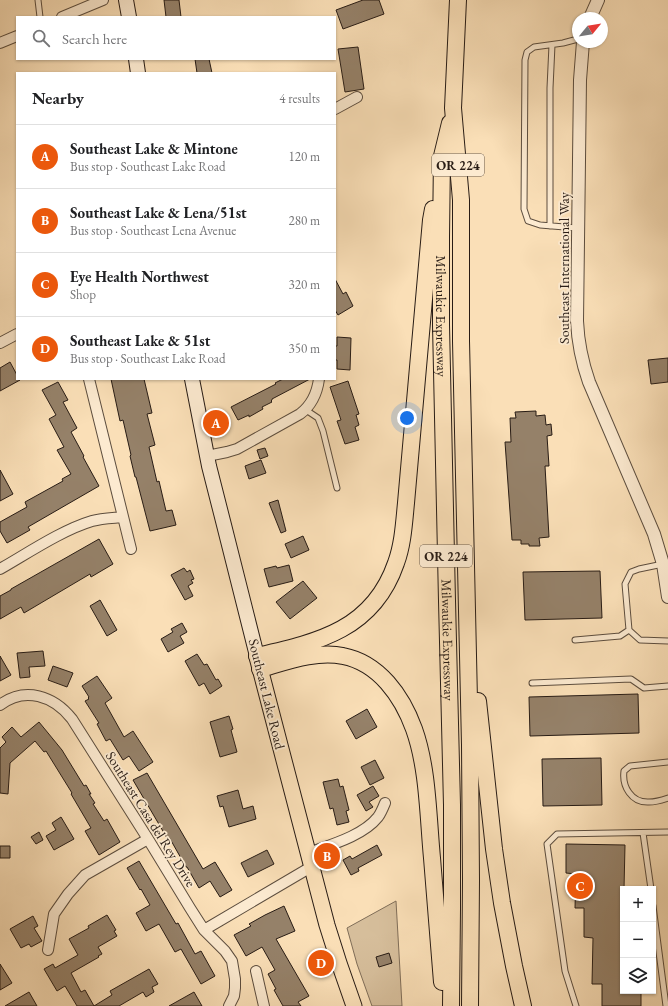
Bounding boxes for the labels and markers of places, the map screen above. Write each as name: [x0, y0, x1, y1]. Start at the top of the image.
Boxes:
pin: A: [203, 408, 229, 438]
pin: B: [314, 841, 340, 871]
pin: C: [567, 871, 593, 901]
pin: D: [308, 948, 334, 978]

